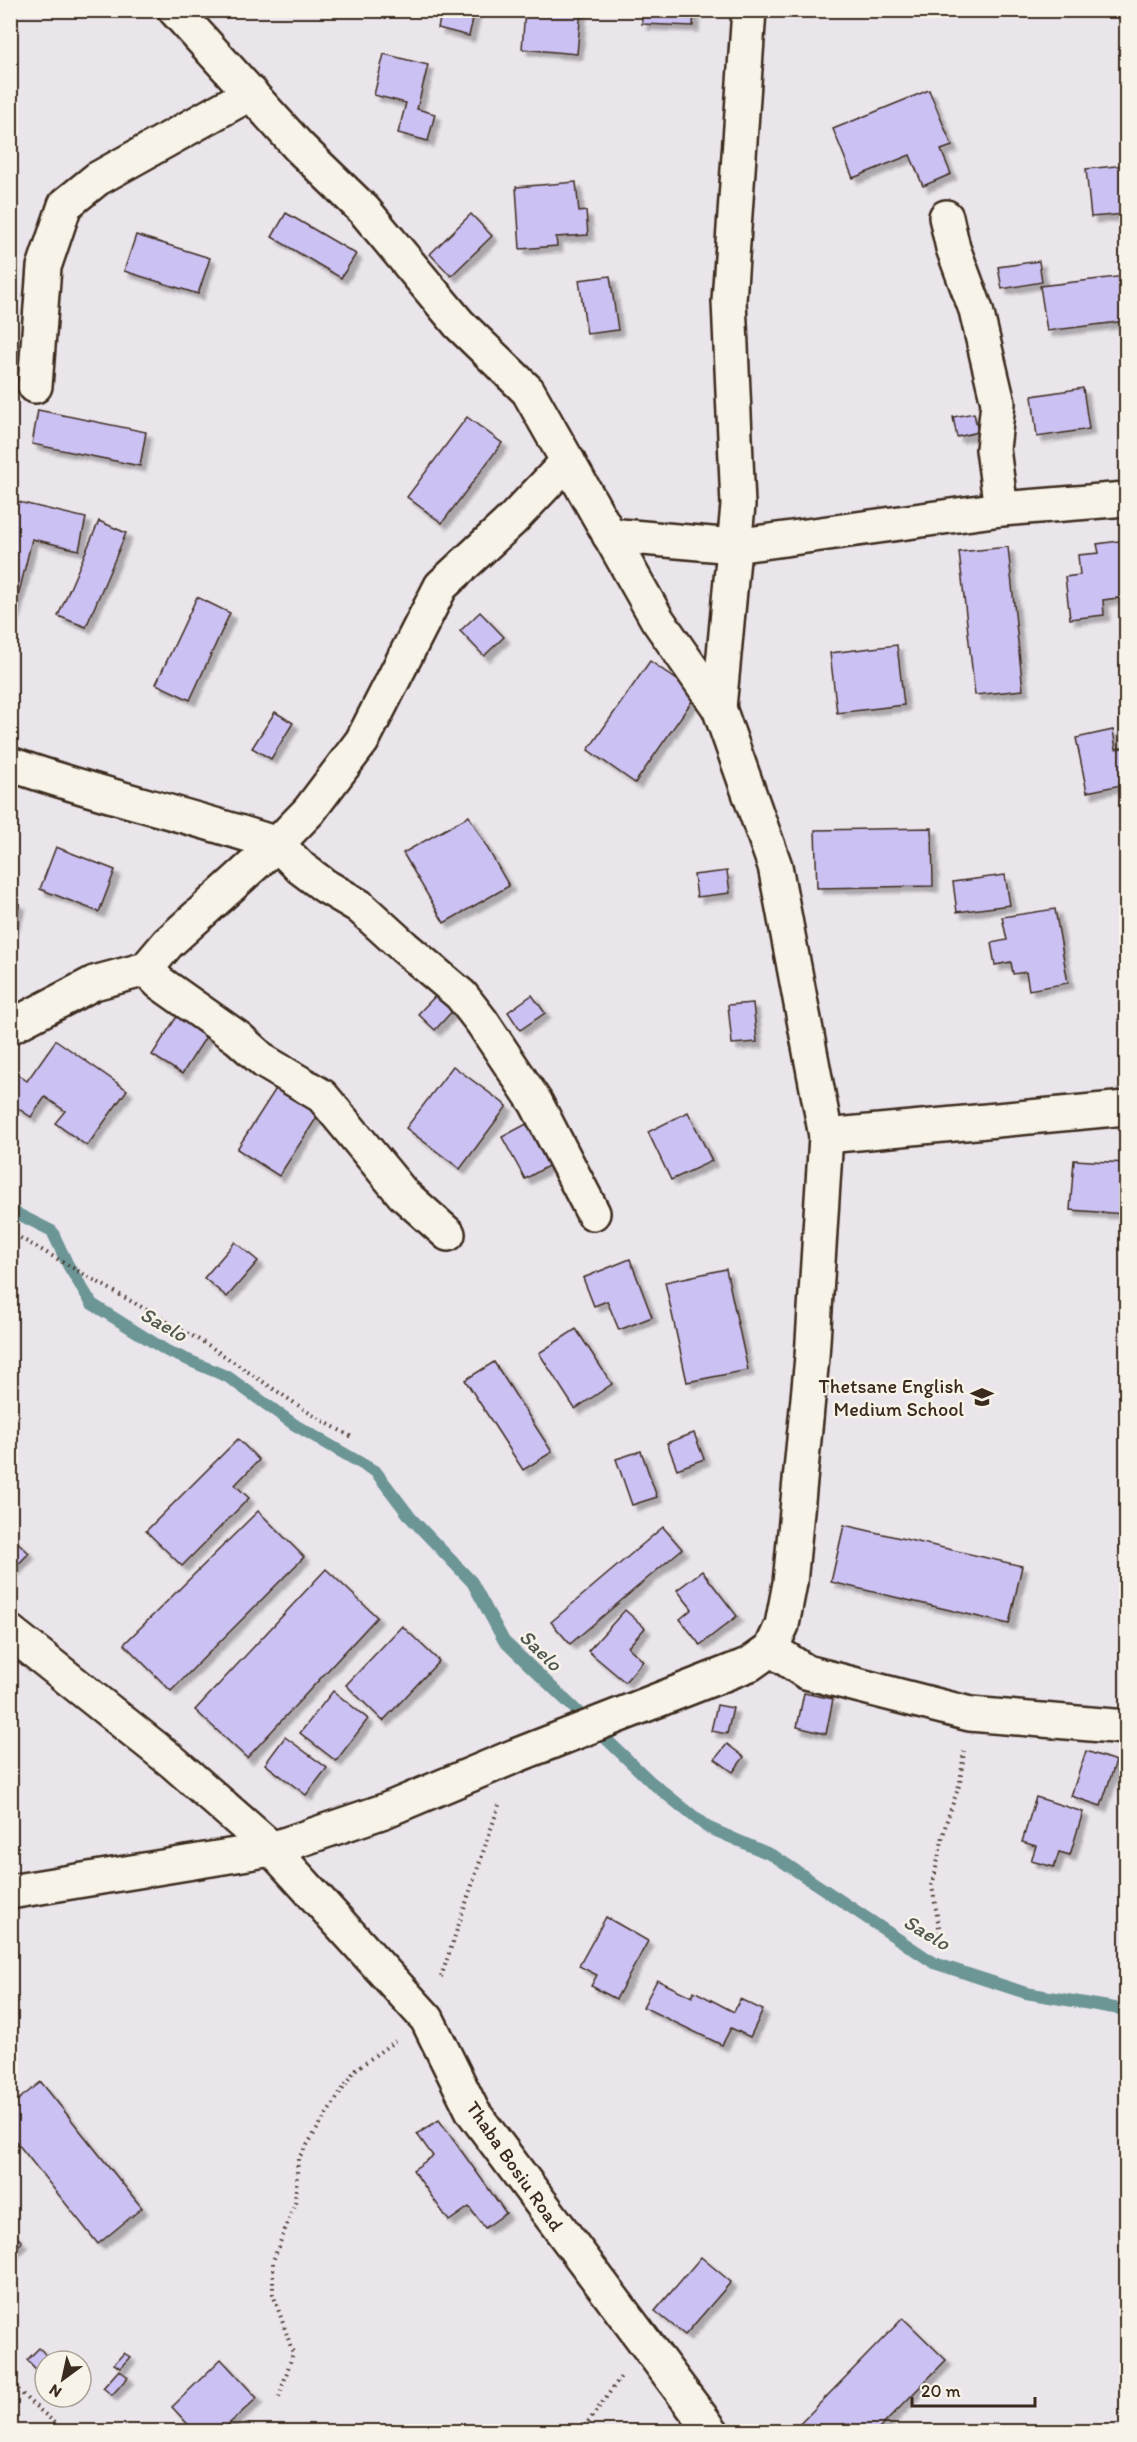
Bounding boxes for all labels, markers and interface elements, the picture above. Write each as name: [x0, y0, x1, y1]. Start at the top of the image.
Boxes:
water label: Saelo: [136, 1301, 193, 1348]
place label: Thetsane English Medium School: [818, 1374, 964, 1421]
school or university icon: Thetsane English Medium School: [969, 1384, 995, 1410]
water label: Saelo: [515, 1624, 568, 1677]
water label: Saelo: [899, 1909, 956, 1956]
street label: Thaba Bosiu Road: [461, 2096, 569, 2236]
north arrow: [33, 2349, 93, 2409]
scale bar: [912, 2370, 1035, 2408]
text: N: [45, 2380, 65, 2402]
text: 20 m: [921, 2380, 961, 2402]

